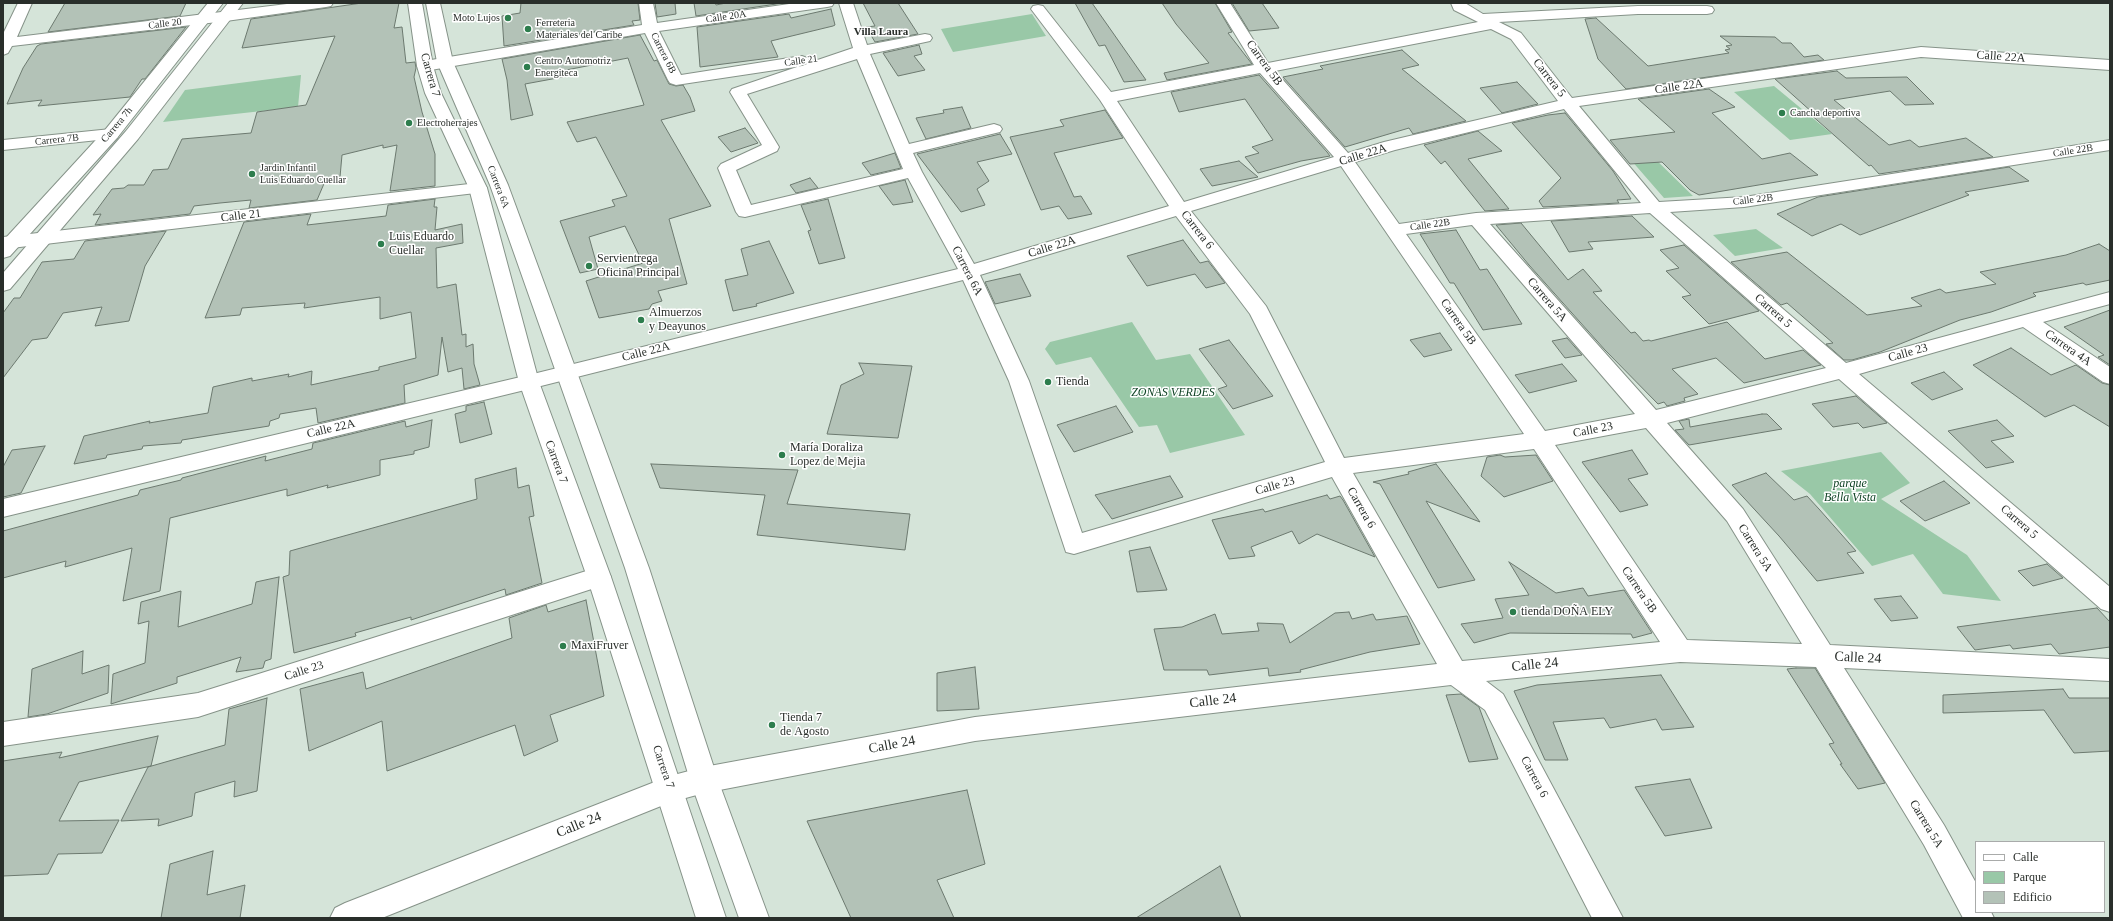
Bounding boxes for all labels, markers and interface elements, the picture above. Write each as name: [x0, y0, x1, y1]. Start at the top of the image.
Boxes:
street label: Calle 20A: [705, 8, 747, 26]
place label: Moto Lujos: [453, 12, 500, 24]
marker: Moto Lujos: [503, 13, 513, 23]
street label: Calle 20: [148, 16, 182, 32]
place label: Ferreteria Materiales del Caribe: [536, 17, 622, 40]
marker: Ferreteria Materiales del Caribe: [523, 24, 533, 34]
district label: Villa Laura: [854, 25, 908, 39]
street label: Carrera 6B: [648, 31, 678, 75]
street label: Carrera 5B: [1243, 37, 1285, 89]
street label: Calle 22A: [1976, 48, 2026, 66]
street label: Carrera 7: [417, 51, 443, 99]
street label: Calle 21: [784, 53, 818, 69]
place label: Centro Automotriz Energiteca: [535, 55, 611, 78]
street label: Carrera 5: [1529, 56, 1569, 100]
marker: Centro Automotriz Energiteca: [522, 62, 532, 72]
street label: Calle 22A: [1654, 76, 1704, 98]
street label: Carrera 7h: [99, 105, 135, 145]
place label: Cancha deportiva: [1790, 107, 1860, 119]
marker: Cancha deportiva: [1777, 108, 1787, 118]
place label: Electroherrajes: [417, 117, 478, 129]
marker: Electroherrajes: [404, 118, 414, 128]
street label: Carrera 7B: [34, 132, 80, 148]
street label: Calle 22A: [1337, 141, 1389, 169]
street label: Calle 22B: [2052, 142, 2094, 160]
place label: Jardin Infantil Luis Eduardo Cuellar: [260, 162, 346, 186]
street label: Carrera 6A: [484, 164, 512, 210]
marker: Jardin Infantil Luis Eduardo Cuellar: [247, 169, 257, 179]
street label: Calle 22B: [1732, 192, 1774, 208]
street label: Calle 21: [220, 206, 262, 226]
street label: Carrera 6: [1177, 208, 1217, 252]
street label: Calle 22B: [1409, 216, 1451, 234]
place label: Luis Eduardo Cuellar: [389, 230, 454, 258]
street label: Calle 22A: [1026, 233, 1078, 261]
marker: Luis Eduardo Cuellar: [376, 239, 386, 249]
street label: Carrera 6A: [948, 244, 986, 298]
place label: Servientrega Oficina Principal: [597, 252, 679, 280]
marker: Servientrega Oficina Principal: [584, 261, 594, 271]
street label: Carrera 5A: [1524, 275, 1570, 325]
street label: Carrera 5: [1751, 291, 1795, 331]
street label: Carrera 5B: [1437, 296, 1479, 348]
place label: Almuerzos y Deayunos: [649, 306, 706, 334]
marker: Almuerzos y Deayunos: [636, 315, 646, 325]
street label: Carrera 4A: [2042, 327, 2094, 369]
street label: Calle 22A: [620, 339, 672, 365]
street label: Calle 23: [1887, 341, 1929, 365]
place label: Tienda: [1056, 375, 1089, 389]
marker: Tienda: [1043, 377, 1053, 387]
park label: ZONAS VERDES: [1131, 386, 1215, 400]
street label: Calle 22A: [306, 416, 356, 442]
street label: Calle 23: [1572, 419, 1614, 441]
street label: Carrera 7: [542, 438, 570, 486]
place label: María Doraliza Lopez de Mejia: [790, 441, 865, 469]
marker: María Doraliza Lopez de Mejia: [777, 450, 787, 460]
street label: Calle 23: [1254, 474, 1296, 498]
park label: parque Bella Vista: [1824, 477, 1876, 505]
street label: Carrera 6: [1344, 485, 1378, 531]
street label: Carrera 5: [1997, 502, 2041, 542]
street label: Carrera 5A: [1735, 521, 1775, 575]
street label: Carrera 5B: [1618, 564, 1660, 616]
place label: tienda DOÑA ELY: [1521, 605, 1613, 619]
marker: tienda DOÑA ELY: [1508, 607, 1518, 617]
place label: MaxiFruver: [571, 639, 628, 653]
marker: MaxiFruver: [558, 641, 568, 651]
street label: Calle 24: [1834, 648, 1882, 668]
street label: Calle 24: [1511, 654, 1559, 676]
street label: Calle 23: [283, 658, 325, 684]
street label: Calle 24: [1189, 690, 1237, 712]
place label: Tienda 7 de Agosto: [780, 711, 829, 739]
marker: Tienda 7 de Agosto: [767, 720, 777, 730]
street label: Calle 24: [867, 732, 917, 758]
street label: Carrera 7: [649, 743, 677, 791]
street label: Carrera 6: [1517, 754, 1551, 800]
street label: Carrera 5A: [1906, 797, 1946, 851]
street label: Calle 24: [554, 808, 604, 842]
legend: [1975, 841, 2105, 913]
text: Calle: [2013, 850, 2038, 864]
text: Parque: [2013, 870, 2046, 884]
text: Edificio: [2013, 890, 2052, 904]

